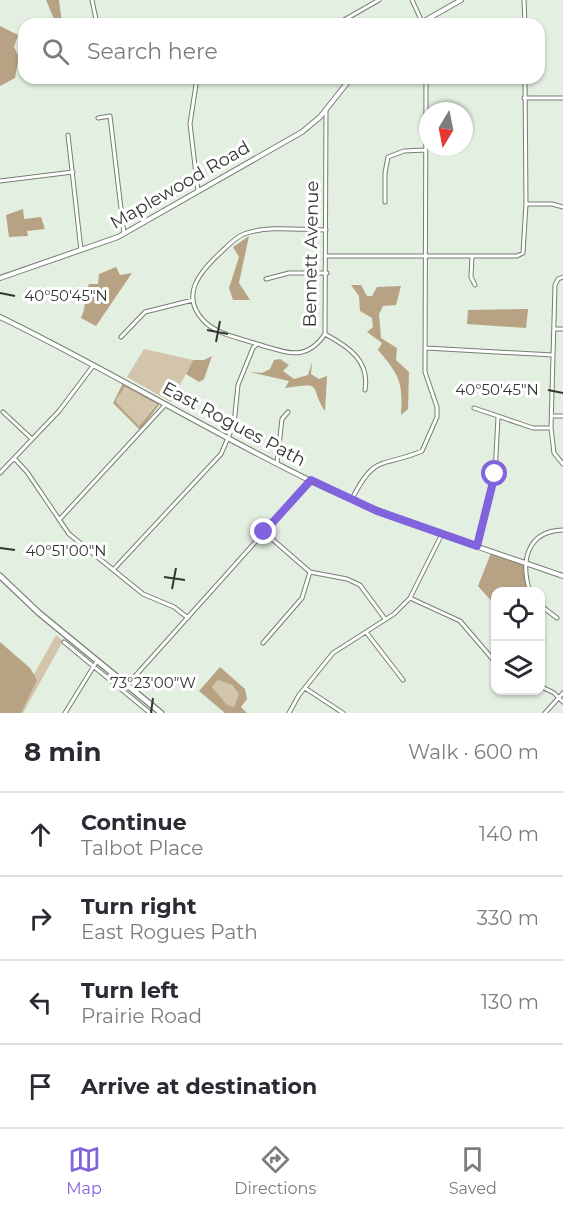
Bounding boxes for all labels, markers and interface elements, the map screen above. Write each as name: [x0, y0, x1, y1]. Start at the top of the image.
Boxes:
search box: [18, 18, 545, 84]
icon: search: [39, 35, 72, 68]
text: Search here: [87, 38, 218, 65]
north arrow: [419, 102, 473, 156]
street label: Maplewood Road: [106, 136, 254, 234]
street label: Bennett Avenue: [299, 180, 323, 328]
text: 40°50'45"N: [24, 286, 108, 305]
street label: East Rogues Path: [159, 377, 309, 471]
text: 40°50'45"N: [455, 380, 539, 399]
route start: [481, 460, 507, 486]
route end: [250, 518, 276, 544]
text: 40°51'00"N: [25, 541, 107, 560]
map controls: [491, 587, 545, 695]
button: locate: [491, 587, 545, 641]
button: layers: [491, 641, 545, 695]
text: 73°23'00"W: [110, 673, 196, 692]
text: 8 min: [24, 736, 102, 768]
text: Walk · 600 m: [408, 740, 539, 764]
text: Continue: [81, 809, 187, 836]
icon: ahead: [24, 818, 57, 851]
text: 140 m: [479, 822, 539, 846]
text: Talbot Place: [81, 836, 203, 860]
text: Turn right: [81, 893, 196, 920]
icon: right: [24, 902, 57, 935]
text: 330 m: [477, 906, 539, 930]
text: East Rogues Path: [81, 920, 258, 944]
text: Turn left: [81, 977, 179, 1004]
icon: left: [24, 986, 57, 1019]
text: 130 m: [481, 990, 539, 1014]
text: Prairie Road: [81, 1004, 202, 1028]
icon: arrive: [24, 1070, 57, 1103]
text: Arrive at destination: [81, 1073, 317, 1100]
tab: Map: [66, 1143, 102, 1198]
tab: Directions: [234, 1143, 316, 1198]
tab: Saved: [449, 1143, 497, 1198]

